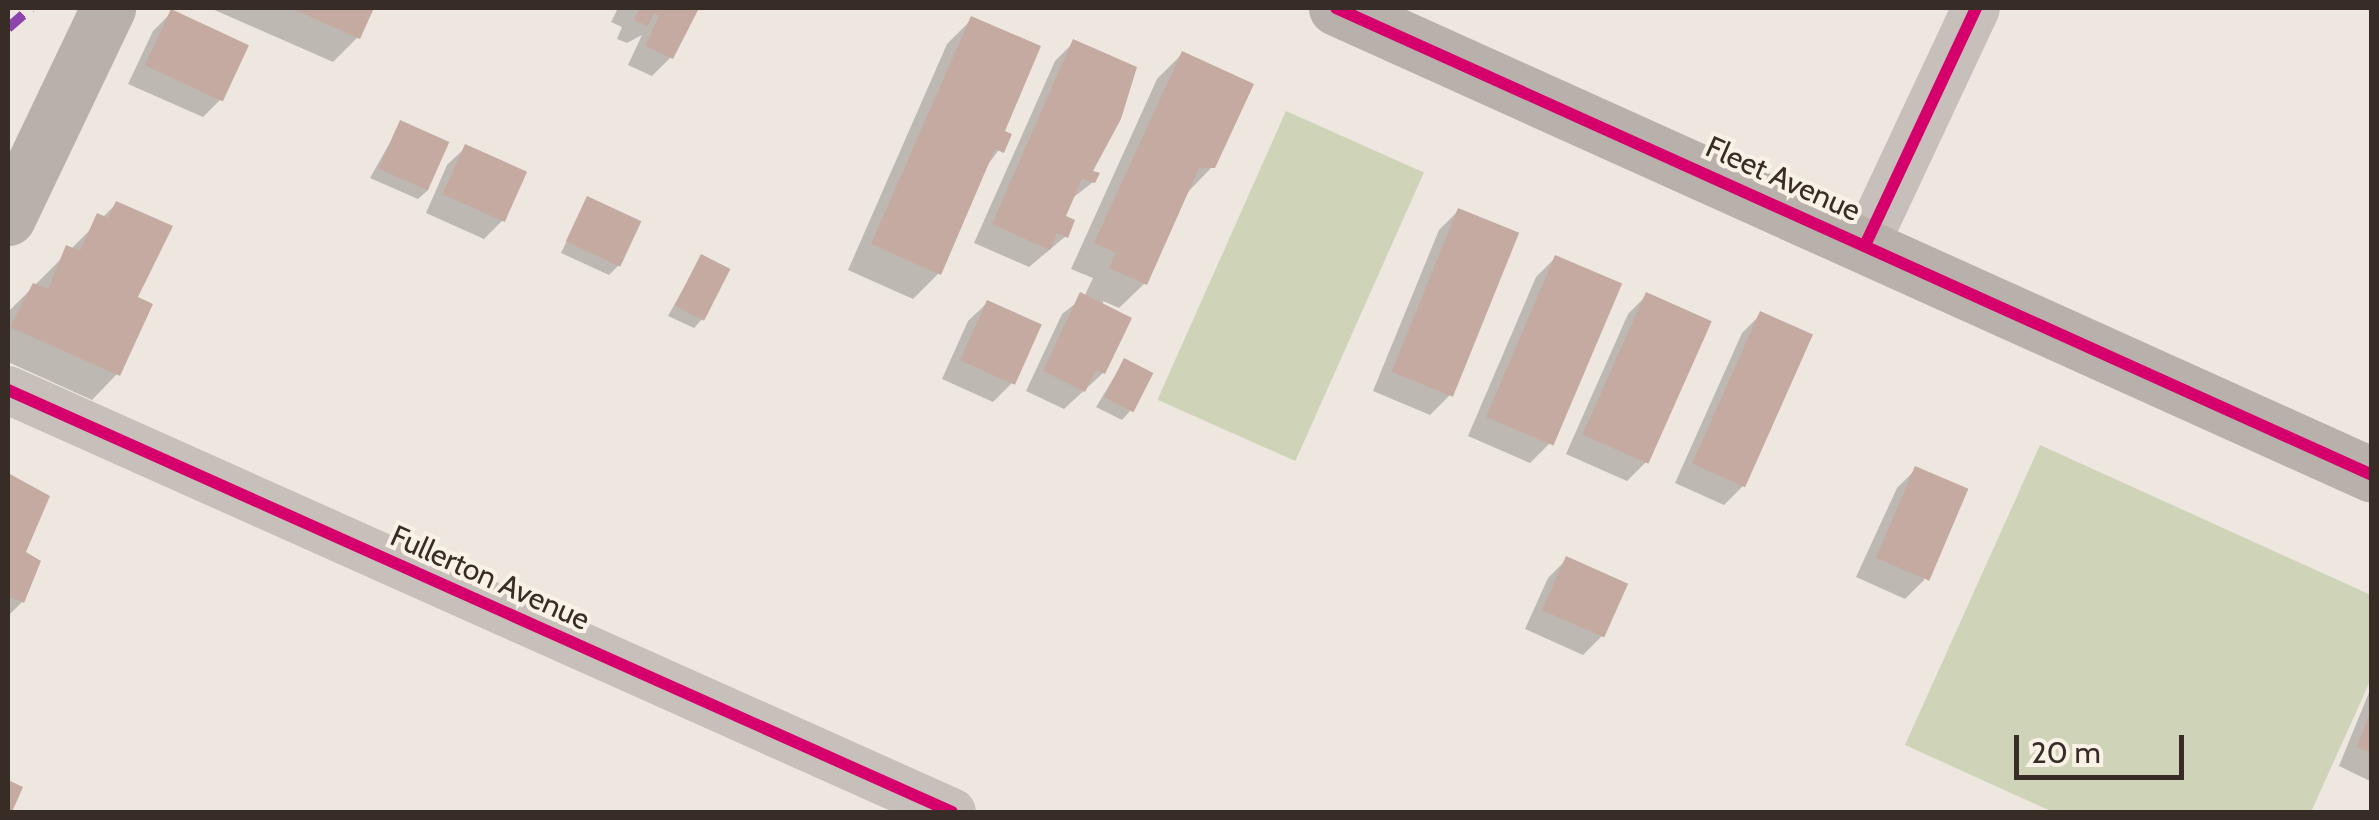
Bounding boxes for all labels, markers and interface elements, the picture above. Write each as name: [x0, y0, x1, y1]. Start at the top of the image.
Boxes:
street label: Fleet Avenue: [1700, 129, 1866, 229]
street label: Fullerton Avenue: [385, 518, 595, 638]
scale bar: [2019, 715, 2189, 777]
text: 20 m: [2031, 734, 2101, 771]

